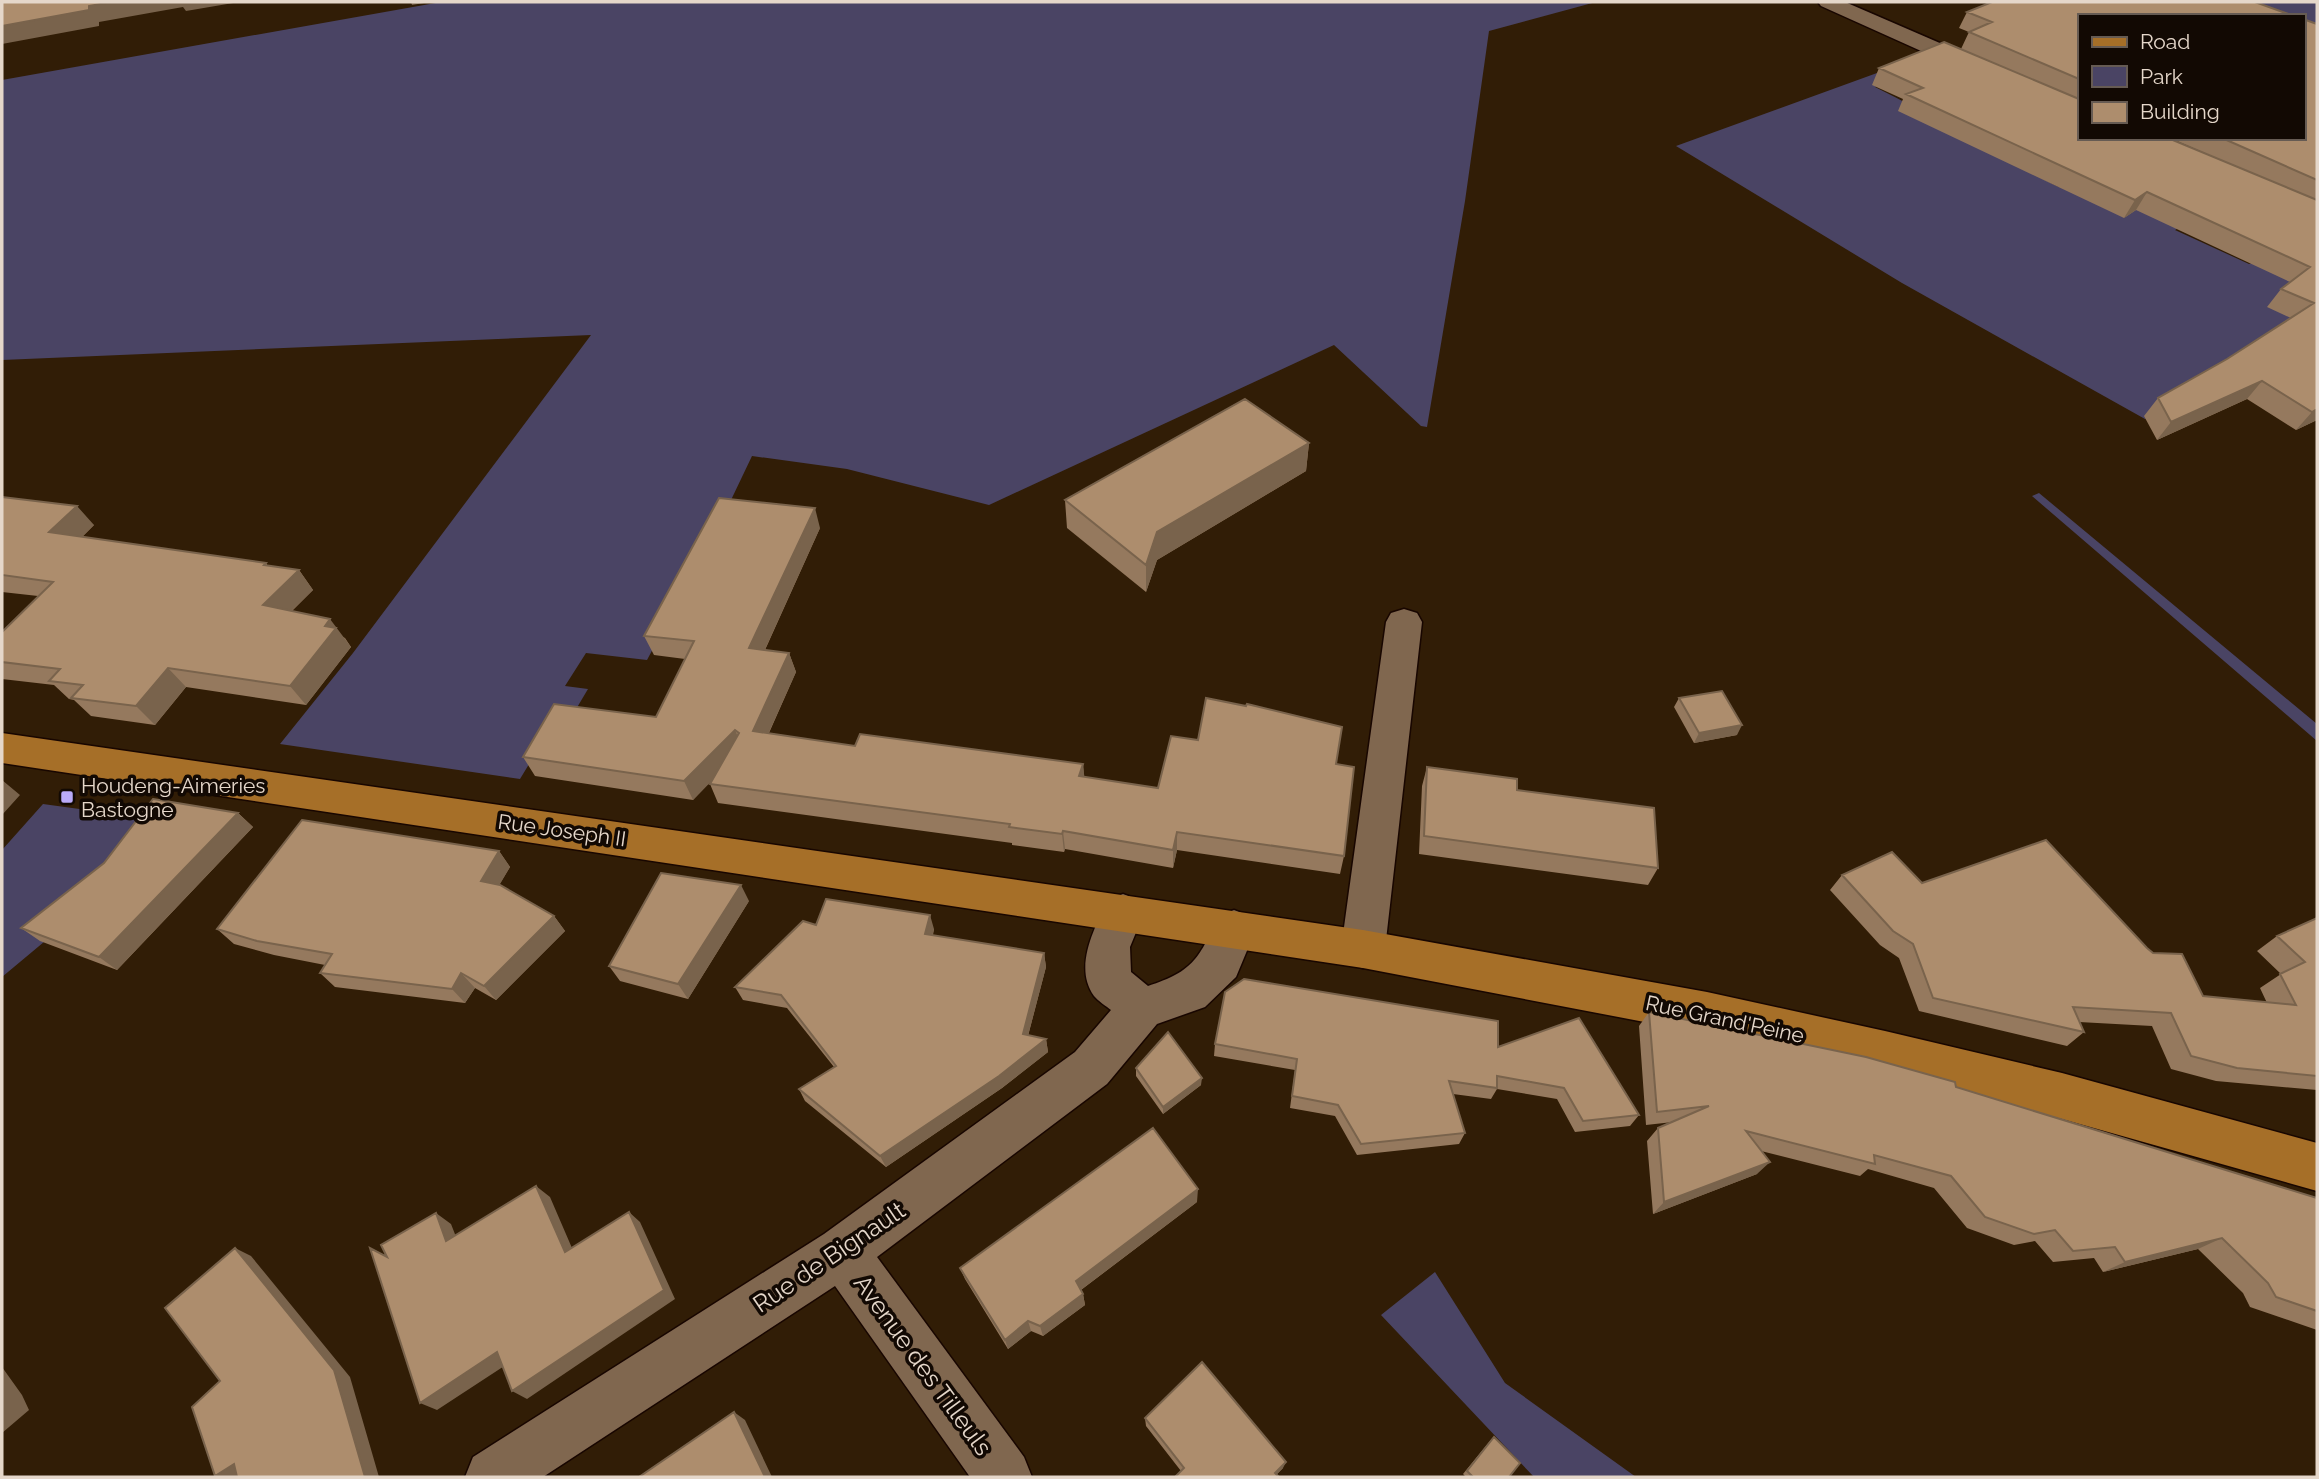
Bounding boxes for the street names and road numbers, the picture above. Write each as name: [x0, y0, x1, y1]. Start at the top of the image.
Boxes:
street label: Rue Joseph II: [496, 809, 628, 851]
street label: Rue Grand'Peine: [1644, 990, 1806, 1048]
street label: Rue de Bignault: [748, 1195, 910, 1319]
street label: Avenue des Tilleuls: [848, 1269, 998, 1461]

